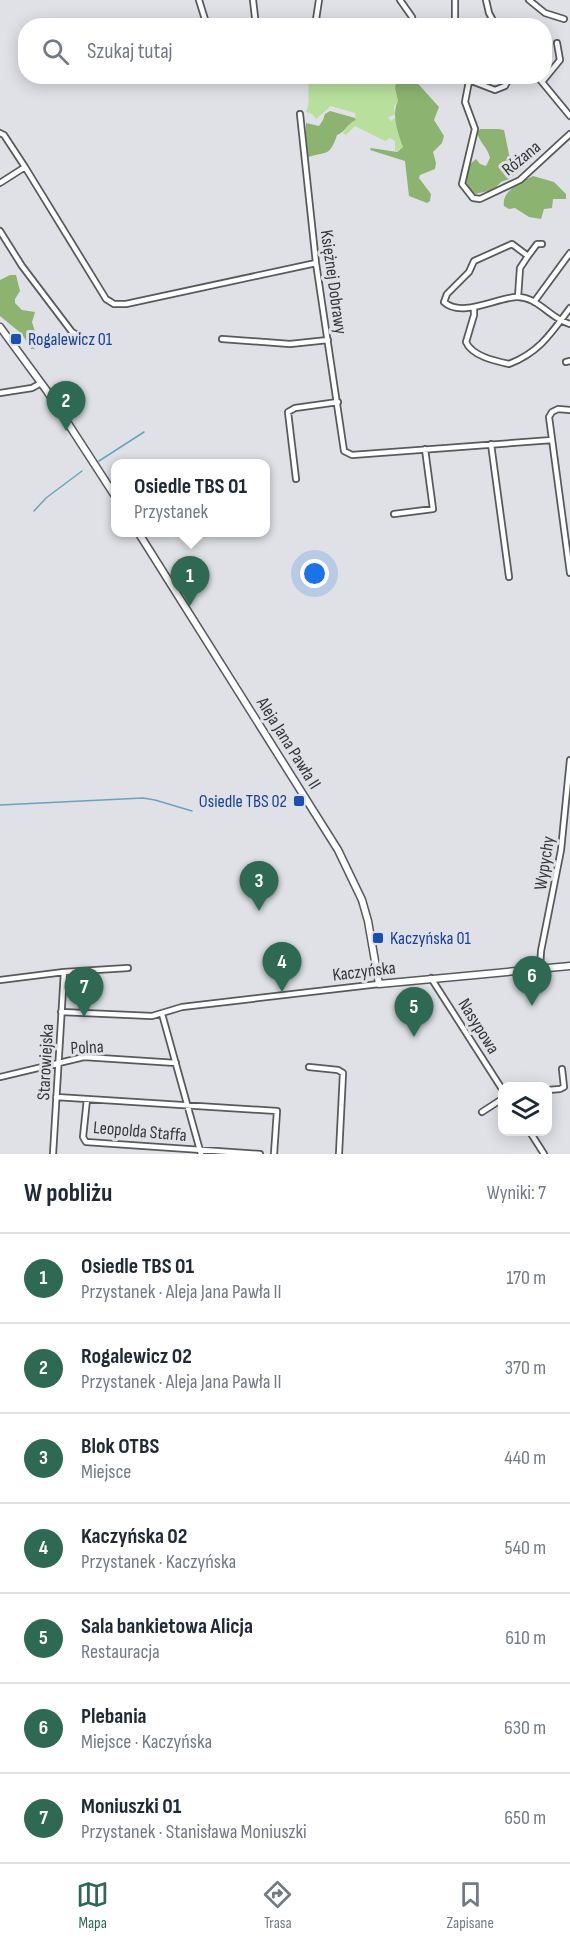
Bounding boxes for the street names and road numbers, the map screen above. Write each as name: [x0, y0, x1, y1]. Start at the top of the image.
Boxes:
street label: Różana: [498, 137, 545, 180]
street label: Księżnej Dobrawy: [316, 229, 351, 336]
street label: Aleja Jana Pawła II: [251, 693, 325, 793]
street label: Wypychy: [530, 834, 559, 892]
street label: Kaczyńska: [331, 957, 397, 986]
street label: Nasypowa: [453, 995, 504, 1058]
street label: Starowiejska: [33, 1023, 58, 1101]
street label: Polna: [70, 1036, 104, 1059]
street label: Leopolda Staffa: [92, 1117, 188, 1146]

